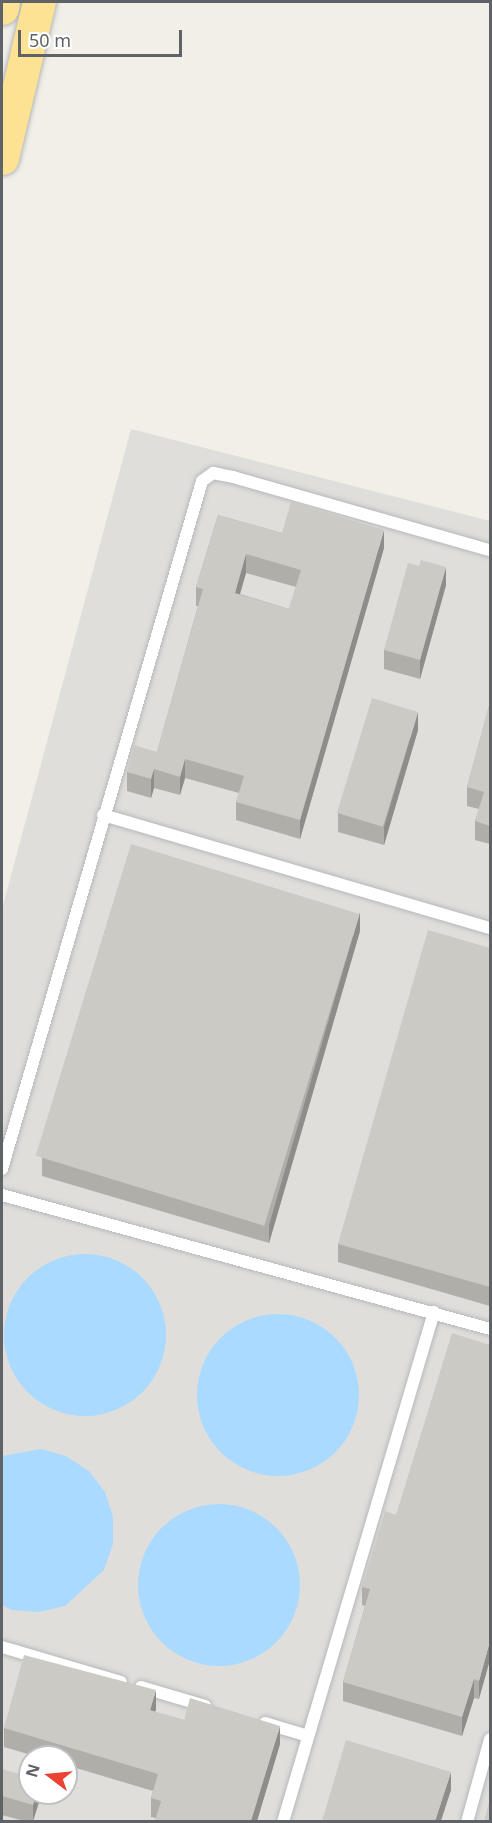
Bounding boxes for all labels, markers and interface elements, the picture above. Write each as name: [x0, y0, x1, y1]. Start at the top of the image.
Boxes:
scale bar: [21, 18, 184, 56]
text: 50 m: [29, 28, 71, 52]
north arrow: [18, 1745, 78, 1805]
text: N: [20, 1761, 45, 1780]

